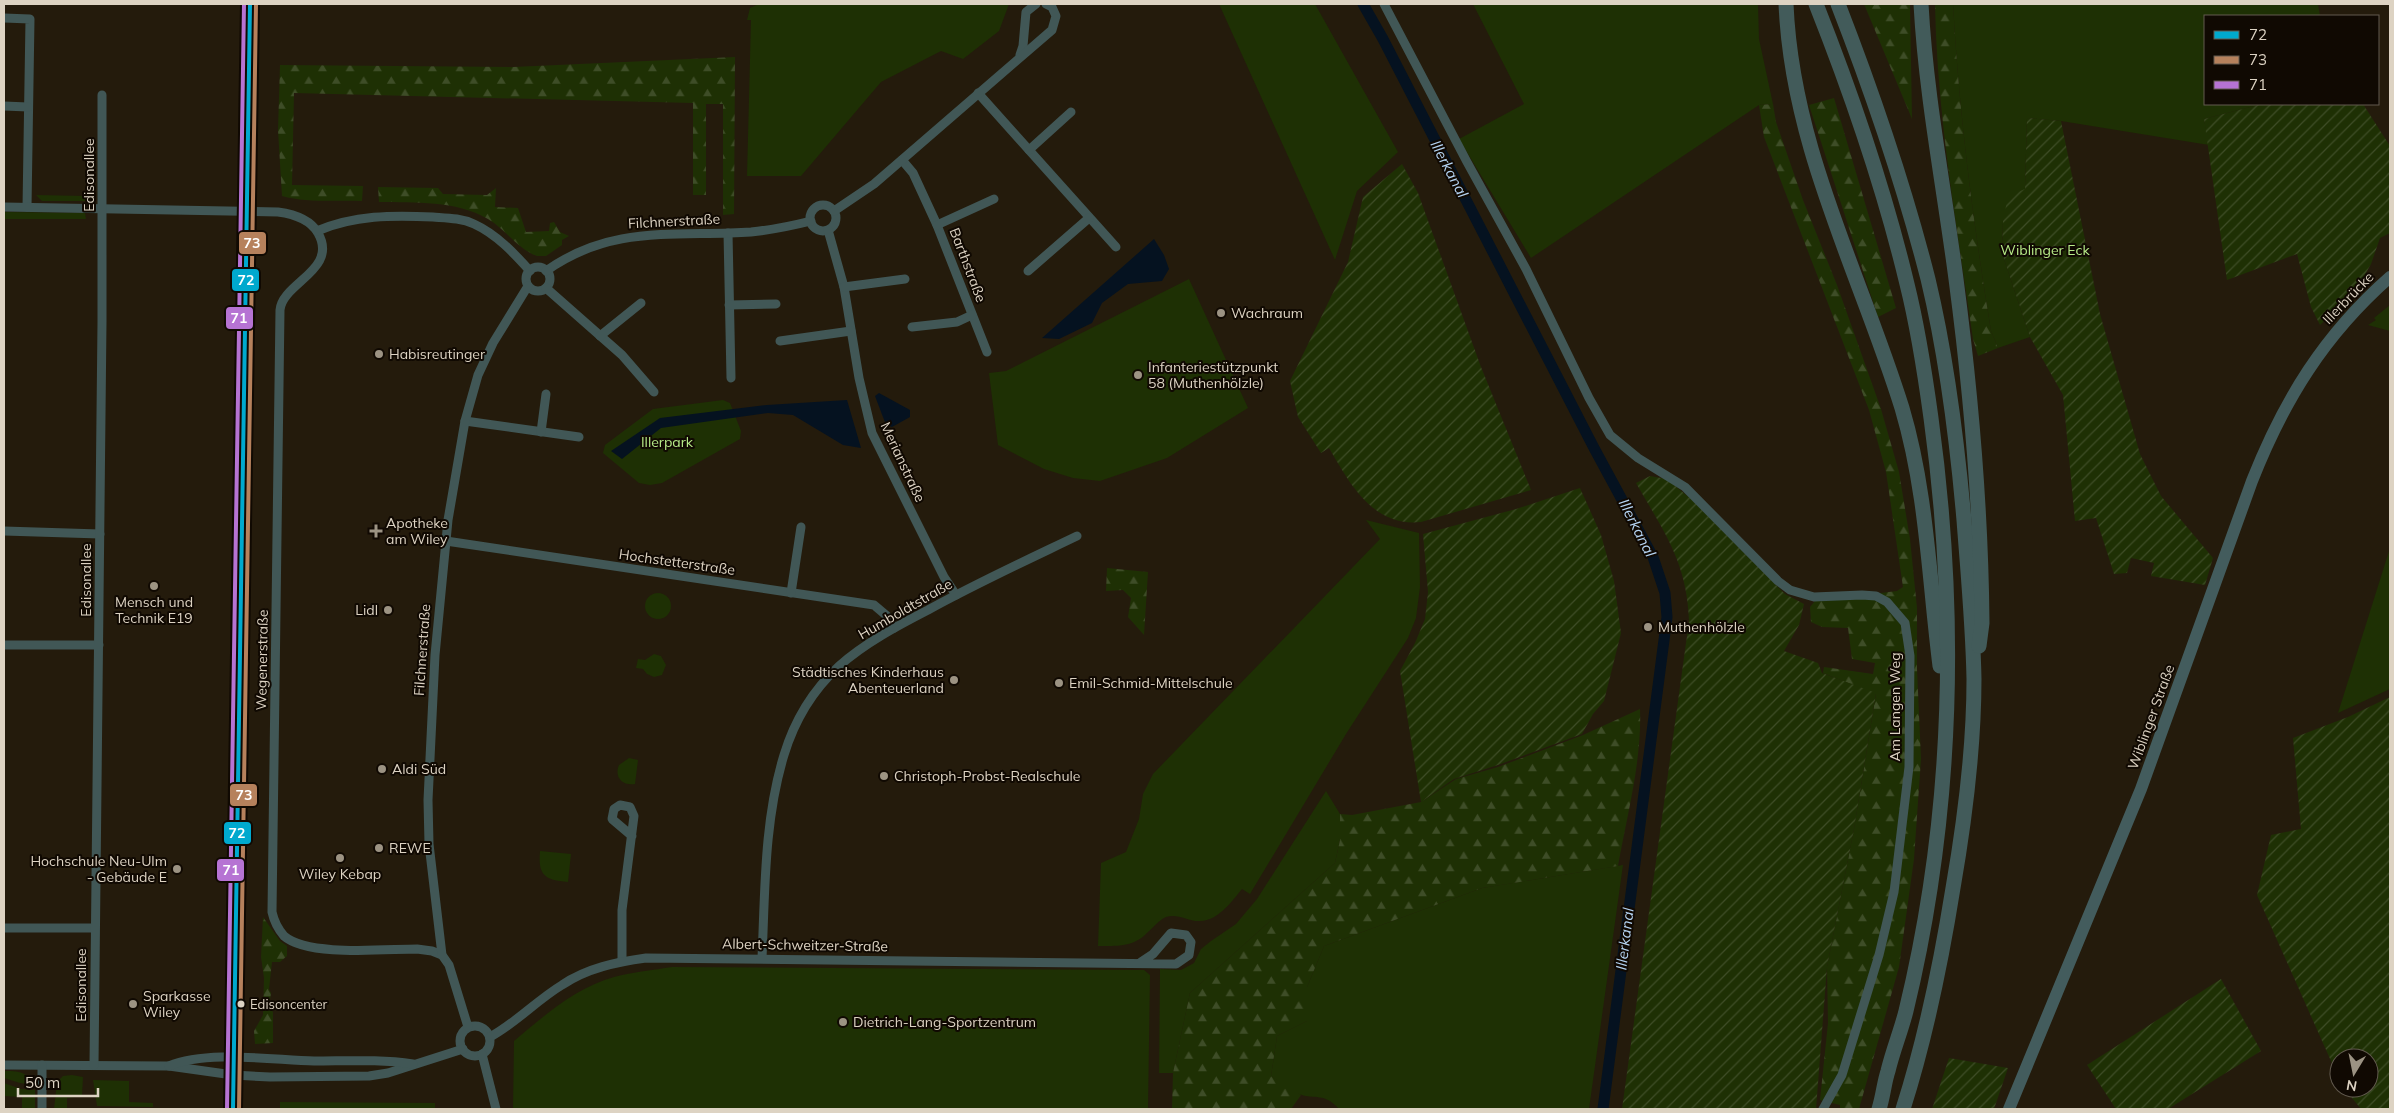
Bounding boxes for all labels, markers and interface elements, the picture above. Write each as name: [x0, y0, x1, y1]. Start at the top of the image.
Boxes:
legend: [2204, 15, 2379, 105]
text: 72: [2249, 25, 2267, 44]
text: 73: [2249, 50, 2267, 69]
text: 71: [2249, 75, 2267, 94]
water label: Illerkanal: [1426, 137, 1473, 201]
street label: Edisonallee: [80, 138, 98, 212]
street label: Filchnerstraße: [627, 210, 721, 232]
street label: Barthstraße: [946, 225, 990, 305]
line badge: 73: [238, 231, 267, 255]
text: 73: [244, 234, 260, 252]
park label: Wiblinger Eck: [2000, 241, 2090, 259]
line badge: 72: [231, 268, 260, 292]
street label: Illerbrücke: [2319, 268, 2377, 328]
text: 72: [238, 271, 254, 289]
place label: Wachraum: [1231, 304, 1303, 322]
line badge: 71: [225, 306, 254, 330]
marker: Wachraum: [1215, 307, 1227, 319]
text: 71: [231, 309, 247, 327]
place label: Habisreutinger: [389, 345, 486, 363]
marker: Habisreutinger: [373, 348, 385, 360]
place label: Infanteriestützpunkt 58 (Muthenhölzle): [1148, 358, 1278, 392]
marker: Infanteriestützpunkt 58 (Muthenhölzle): [1132, 369, 1144, 381]
street label: Merianstraße: [877, 419, 929, 505]
park label: Illerpark: [641, 433, 694, 451]
water label: Illerkanal: [1615, 496, 1660, 560]
place label: Apotheke am Wiley: [386, 514, 448, 548]
marker: Apotheke am Wiley: [370, 525, 382, 537]
street label: Edisonallee: [77, 543, 95, 617]
street label: Hochstetterstraße: [618, 545, 736, 579]
street label: Humboldtstraße: [855, 575, 955, 643]
marker: Mensch und Technik E19: [148, 580, 160, 592]
place label: Mensch und Technik E19: [115, 593, 193, 627]
place label: Lidl: [355, 601, 378, 619]
street label: Filchnerstraße: [410, 603, 434, 697]
marker: Lidl: [382, 604, 394, 616]
street label: Wegenerstraße: [252, 609, 272, 711]
place label: Muthenhölzle: [1658, 618, 1745, 636]
marker: Muthenhölzle: [1642, 621, 1654, 633]
street label: Am Langen Weg: [1886, 652, 1904, 762]
street label: Wiblinger Straße: [2124, 662, 2178, 772]
place label: Städtisches Kinderhaus Abenteuerland: [792, 663, 944, 697]
marker: Städtisches Kinderhaus Abenteuerland: [948, 674, 960, 686]
place label: Emil-Schmid-Mittelschule: [1069, 674, 1233, 692]
marker: Emil-Schmid-Mittelschule: [1053, 677, 1065, 689]
place label: Aldi Süd: [392, 760, 446, 778]
marker: Aldi Süd: [376, 763, 388, 775]
place label: Christoph-Probst-Realschule: [894, 767, 1080, 785]
marker: Christoph-Probst-Realschule: [878, 770, 890, 782]
line badge: 73: [229, 783, 258, 807]
text: 73: [236, 786, 252, 804]
line badge: 72: [223, 821, 252, 845]
text: 72: [229, 824, 245, 842]
place label: REWE: [389, 839, 431, 857]
marker: REWE: [373, 842, 385, 854]
place label: Hochschule Neu-Ulm - Gebäude E: [30, 852, 167, 886]
marker: Wiley Kebap: [334, 852, 346, 864]
line badge: 71: [216, 858, 245, 882]
text: 71: [223, 861, 239, 879]
marker: Hochschule Neu-Ulm - Gebäude E: [171, 863, 183, 875]
place label: Wiley Kebap: [299, 865, 381, 883]
water label: Illerkanal: [1611, 906, 1638, 971]
street label: Albert-Schweitzer-Straße: [722, 935, 888, 955]
street label: Edisonallee: [72, 948, 90, 1022]
place label: Sparkasse Wiley: [143, 987, 211, 1021]
place label: Edisoncenter: [250, 996, 328, 1012]
marker: Sparkasse Wiley: [127, 998, 139, 1010]
marker: Edisoncenter: [236, 999, 246, 1009]
place label: Dietrich-Lang-Sportzentrum: [853, 1013, 1036, 1031]
marker: Dietrich-Lang-Sportzentrum: [837, 1016, 849, 1028]
north arrow: [2329, 1048, 2379, 1098]
scale bar: [18, 1066, 98, 1098]
text: 50 m: [25, 1073, 60, 1092]
text: N: [2345, 1076, 2359, 1096]

